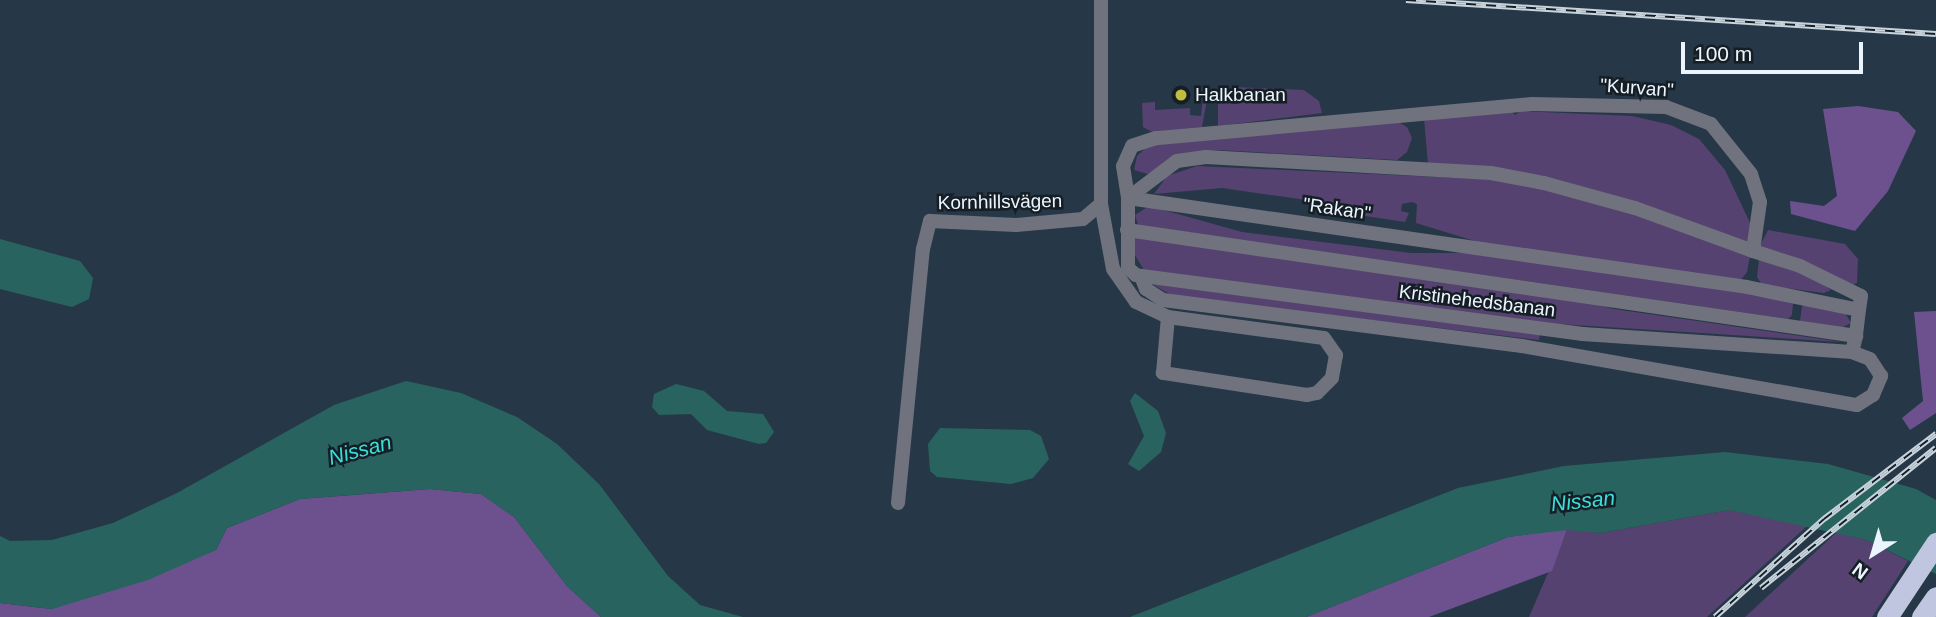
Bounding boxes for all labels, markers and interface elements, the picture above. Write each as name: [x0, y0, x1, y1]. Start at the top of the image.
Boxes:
scale bar: [1684, 28, 1866, 72]
text: 100 m: [1694, 42, 1752, 65]
street label: "Kurvan": [1599, 74, 1675, 102]
place label: Halkbanan: [1195, 84, 1286, 106]
marker: Halkbanan: [1173, 87, 1189, 103]
street label: Kornhillsvägen: [937, 190, 1063, 214]
street label: "Rakan": [1302, 193, 1372, 225]
street label: Kristinehedsbanan: [1398, 280, 1556, 322]
water label: Nissan: [326, 430, 394, 470]
water label: Nissan: [1550, 485, 1616, 517]
north arrow: [1838, 519, 1908, 589]
text: N: [1848, 559, 1872, 584]

